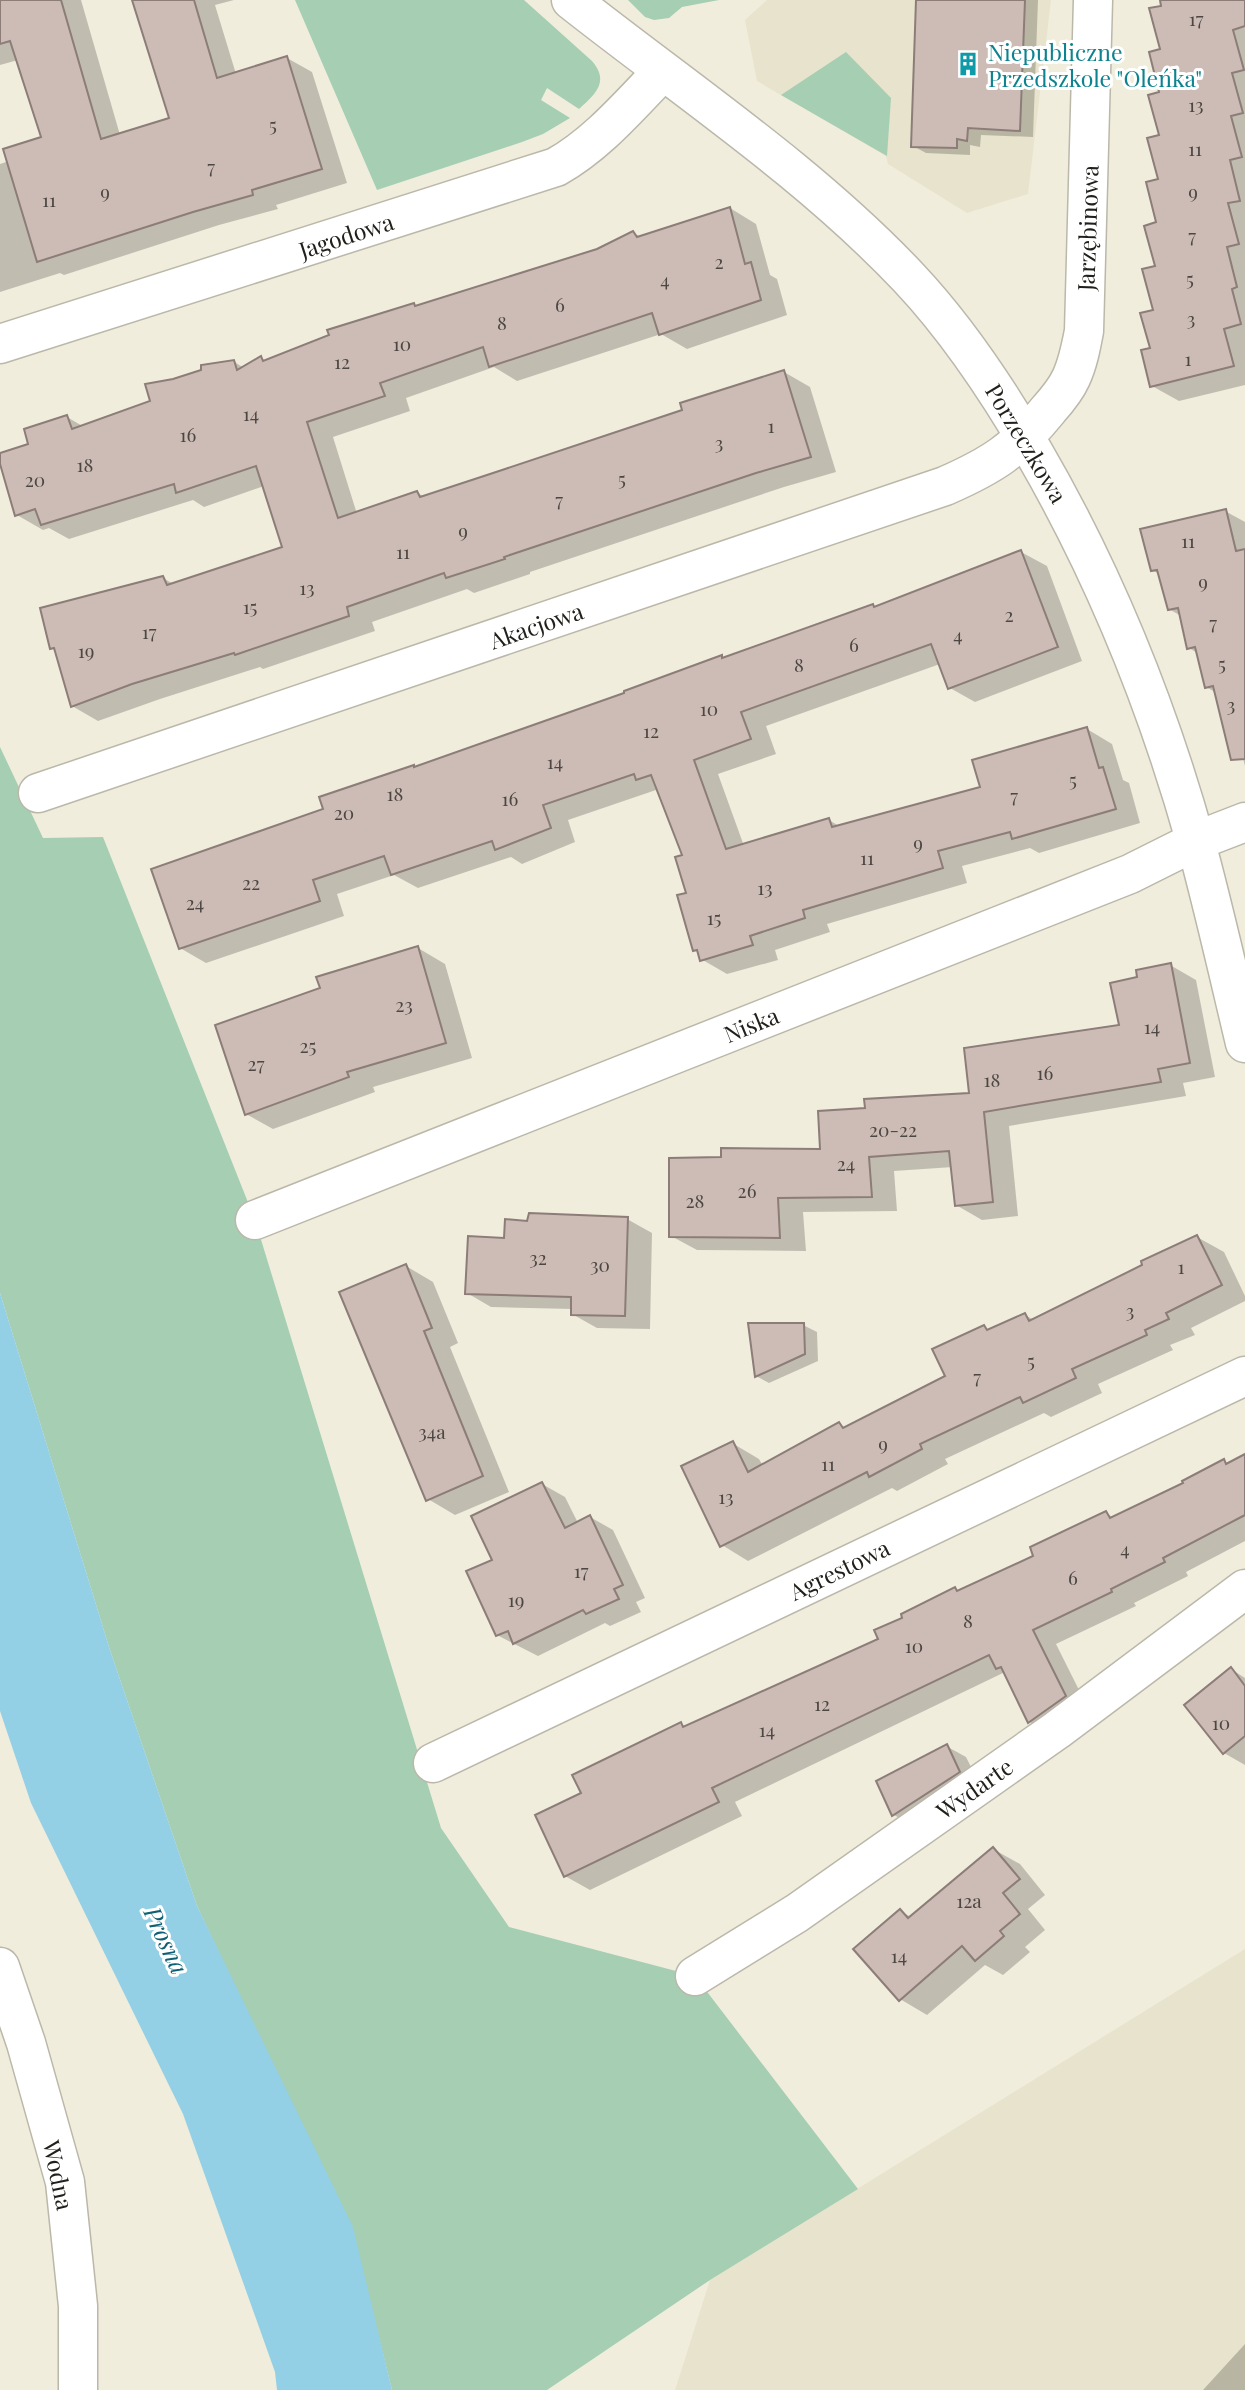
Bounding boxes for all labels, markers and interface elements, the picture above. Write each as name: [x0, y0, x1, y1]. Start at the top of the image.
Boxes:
house number: 17: [1189, 5, 1204, 31]
place label: Niepubliczne Przedszkole "Oleńka": [988, 36, 1202, 93]
building icon: Niepubliczne Przedszkole "Oleńka": [954, 50, 982, 78]
house number: 13: [1188, 91, 1204, 117]
house number: 5: [269, 111, 277, 137]
house number: 11: [1188, 135, 1202, 161]
house number: 7: [207, 153, 215, 179]
street label: Jarzębinowa: [1069, 164, 1105, 293]
house number: 9: [100, 178, 110, 204]
house number: 9: [1188, 178, 1198, 204]
house number: 11: [42, 186, 56, 212]
street label: Jagodowa: [294, 205, 398, 265]
house number: 7: [1188, 222, 1196, 248]
house number: 2: [714, 248, 724, 274]
house number: 5: [1186, 265, 1194, 291]
house number: 4: [660, 266, 670, 292]
house number: 6: [555, 291, 565, 317]
house number: 3: [1187, 305, 1195, 331]
house number: 8: [497, 309, 507, 335]
house number: 10: [393, 330, 411, 356]
house number: 1: [1184, 345, 1192, 371]
house number: 12: [334, 348, 350, 374]
street label: Porzeczkowa: [979, 377, 1075, 509]
house number: 14: [243, 400, 259, 426]
house number: 1: [767, 412, 775, 438]
house number: 16: [180, 421, 197, 447]
house number: 3: [715, 429, 723, 455]
house number: 18: [77, 451, 93, 477]
house number: 5: [618, 465, 626, 491]
house number: 20: [25, 466, 45, 492]
house number: 7: [555, 486, 563, 512]
house number: 9: [458, 517, 468, 543]
house number: 11: [1181, 527, 1195, 553]
house number: 11: [396, 538, 410, 564]
house number: 9: [1198, 568, 1208, 594]
house number: 13: [299, 574, 315, 600]
house number: 15: [243, 593, 257, 619]
street label: Akacjowa: [484, 594, 587, 656]
house number: 2: [1004, 601, 1014, 627]
house number: 7: [1209, 609, 1217, 635]
house number: 17: [142, 618, 157, 644]
house number: 4: [953, 621, 963, 647]
house number: 6: [849, 631, 859, 657]
house number: 19: [78, 637, 94, 663]
house number: 5: [1218, 650, 1226, 676]
house number: 8: [794, 651, 804, 677]
house number: 3: [1227, 691, 1235, 717]
house number: 10: [700, 695, 718, 721]
house number: 12: [643, 717, 659, 743]
house number: 14: [547, 748, 563, 774]
house number: 5: [1069, 766, 1077, 792]
house number: 18: [387, 780, 403, 806]
house number: 7: [1010, 782, 1018, 808]
house number: 16: [502, 785, 519, 811]
house number: 20: [334, 799, 354, 825]
house number: 9: [913, 829, 923, 855]
house number: 11: [860, 844, 874, 870]
house number: 22: [242, 869, 260, 895]
house number: 13: [757, 874, 773, 900]
house number: 24: [186, 889, 204, 915]
house number: 15: [707, 904, 721, 930]
house number: 23: [395, 991, 413, 1017]
street label: Niska: [719, 999, 784, 1049]
house number: 14: [1144, 1013, 1160, 1039]
house number: 25: [300, 1032, 317, 1058]
house number: 27: [248, 1050, 265, 1076]
house number: 16: [1037, 1059, 1054, 1085]
house number: 18: [984, 1066, 1000, 1092]
house number: 20-22: [869, 1116, 917, 1142]
house number: 24: [837, 1150, 855, 1176]
house number: 26: [738, 1177, 757, 1203]
house number: 28: [686, 1187, 704, 1213]
house number: 32: [529, 1244, 547, 1270]
house number: 30: [590, 1251, 610, 1277]
house number: 1: [1177, 1253, 1185, 1279]
house number: 3: [1126, 1297, 1134, 1323]
house number: 5: [1027, 1347, 1035, 1373]
house number: 7: [973, 1363, 981, 1389]
house number: 34a: [418, 1418, 446, 1444]
house number: 9: [878, 1430, 888, 1456]
house number: 11: [821, 1450, 835, 1476]
house number: 13: [718, 1483, 734, 1509]
street label: Agrestowa: [783, 1531, 895, 1607]
house number: 4: [1120, 1535, 1130, 1561]
house number: 17: [574, 1557, 589, 1583]
house number: 6: [1068, 1564, 1078, 1590]
house number: 19: [508, 1586, 524, 1612]
house number: 8: [963, 1607, 973, 1633]
house number: 10: [905, 1632, 923, 1658]
house number: 12: [814, 1690, 830, 1716]
house number: 10: [1212, 1709, 1230, 1735]
house number: 14: [759, 1716, 775, 1742]
street label: Wydarte: [929, 1750, 1018, 1826]
house number: 12a: [956, 1887, 982, 1913]
water label: Prosna: [137, 1900, 197, 1979]
house number: 14: [891, 1942, 907, 1968]
street label: Wodna: [36, 2136, 82, 2213]

